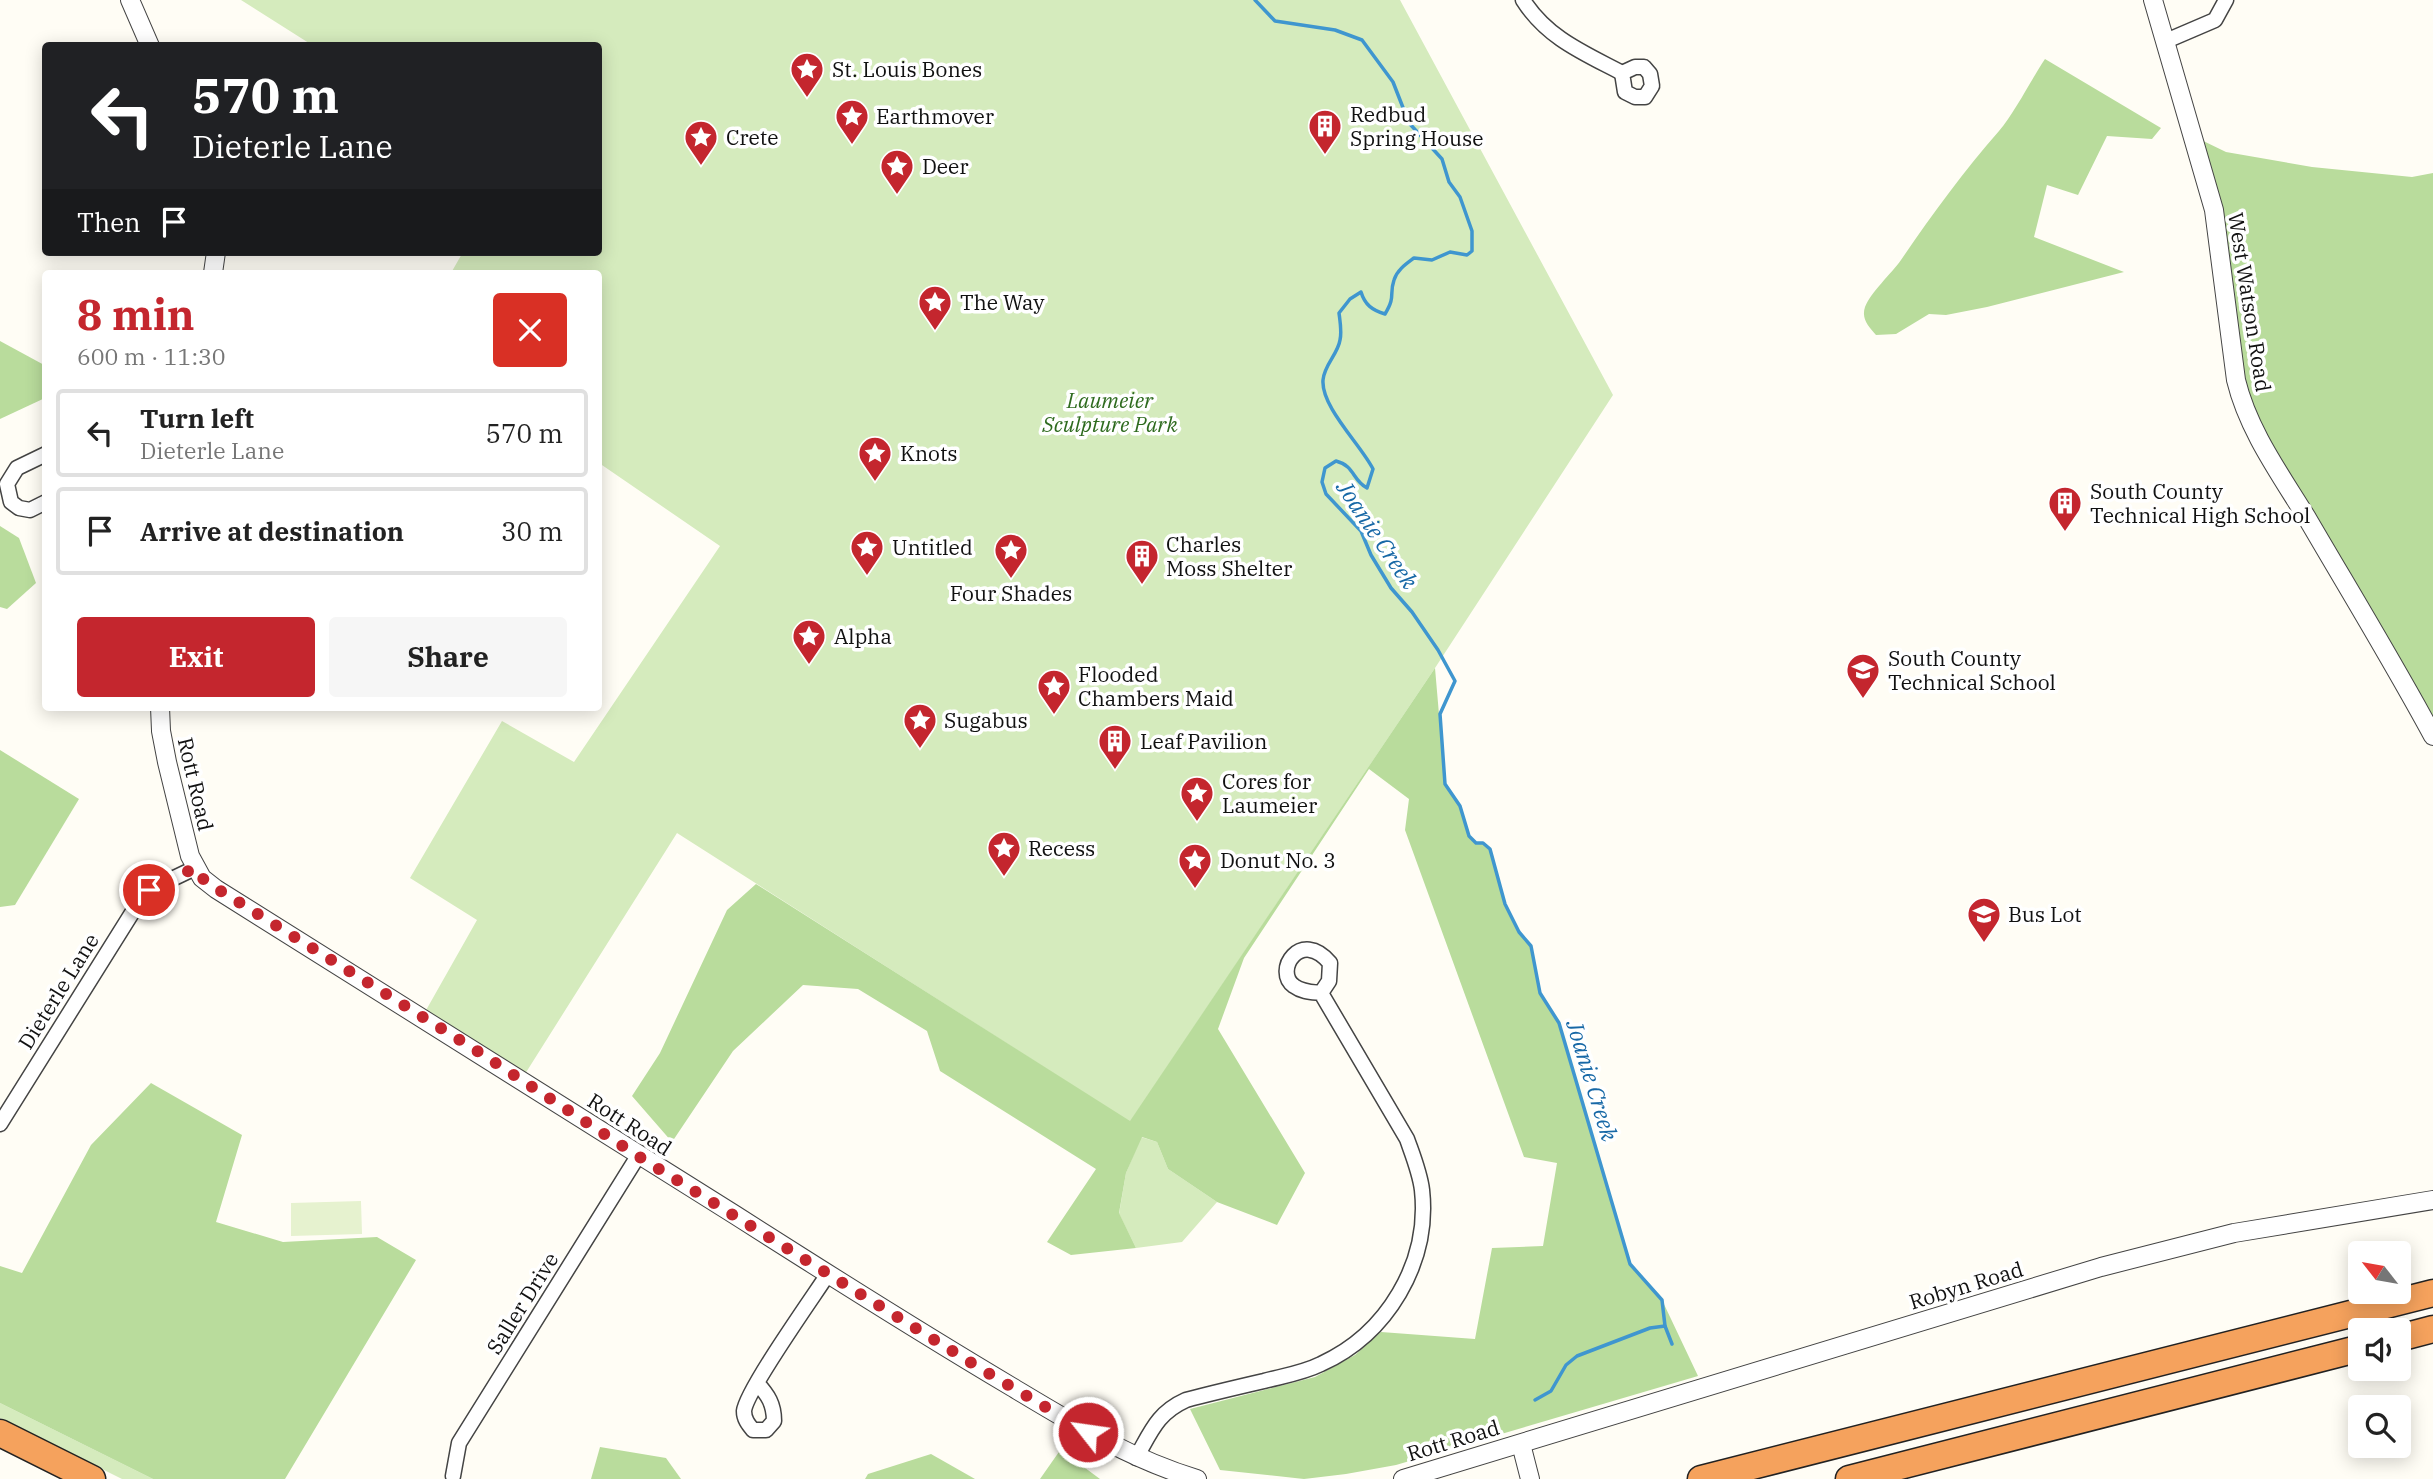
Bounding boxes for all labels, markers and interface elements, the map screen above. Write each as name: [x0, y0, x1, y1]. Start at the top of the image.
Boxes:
place icon: St. Louis Bones: [788, 50, 826, 99]
place label: St. Louis Bones: [832, 55, 982, 83]
text: 570 m: [192, 63, 339, 126]
icon: left: [77, 70, 168, 161]
place icon: Earthmover: [833, 97, 871, 146]
place label: Redbud Spring House: [1350, 100, 1484, 152]
place label: Earthmover: [876, 102, 995, 130]
building icon: Redbud Spring House: [1306, 107, 1344, 156]
place icon: Crete: [682, 118, 720, 167]
place label: Crete: [726, 123, 779, 151]
text: Dieterle Lane: [192, 125, 393, 167]
place icon: Deer: [878, 147, 916, 196]
place label: Deer: [922, 152, 969, 180]
icon: arrive: [155, 203, 193, 241]
text: Then: [77, 205, 141, 239]
street label: West Watson Road: [2222, 210, 2278, 394]
place icon: The Way: [916, 283, 954, 332]
text: 8 min: [77, 287, 195, 342]
place label: The Way: [960, 288, 1045, 316]
button: close: [493, 293, 567, 367]
text: 600 m · 11:30: [77, 341, 226, 371]
park label: Laumeier Sculpture Park: [1041, 386, 1179, 438]
text: Turn left: [140, 401, 254, 435]
icon: left: [81, 414, 119, 452]
text: 570 m: [485, 416, 563, 450]
place icon: Knots: [856, 434, 894, 483]
text: Dieterle Lane: [140, 435, 284, 465]
place label: Knots: [900, 439, 958, 467]
water label: Joanie Creek: [1330, 473, 1426, 595]
place label: South County Technical High School: [2090, 477, 2310, 529]
building icon: South County Technical High School: [2046, 484, 2084, 533]
icon: arrive: [81, 512, 119, 550]
text: Arrive at destination: [140, 514, 404, 548]
text: 30 m: [501, 514, 563, 548]
place icon: Untitled: [848, 528, 886, 577]
place label: Charles Moss Shelter: [1166, 530, 1293, 582]
place icon: Four Shades: [992, 531, 1030, 580]
place label: Untitled: [892, 533, 973, 561]
building icon: Charles Moss Shelter: [1123, 537, 1161, 586]
place label: Four Shades: [950, 579, 1072, 607]
button: Exit: [77, 617, 315, 697]
button: Share: [329, 617, 567, 697]
place icon: Alpha: [790, 617, 828, 666]
place label: Alpha: [834, 622, 892, 650]
place label: South County Technical School: [1888, 644, 2056, 696]
school or university icon: South County Technical School: [1844, 651, 1882, 700]
place label: Flooded Chambers Maid: [1078, 660, 1234, 712]
place icon: Flooded Chambers Maid: [1035, 667, 1073, 716]
place icon: Sugabus: [901, 701, 939, 750]
place label: Sugabus: [944, 706, 1028, 734]
building icon: Leaf Pavilion: [1096, 722, 1134, 771]
place label: Leaf Pavilion: [1140, 727, 1267, 755]
street label: Rott Road: [172, 734, 220, 834]
place label: Cores for Laumeier: [1222, 767, 1318, 819]
place icon: Cores for Laumeier: [1178, 774, 1216, 823]
place icon: Recess: [985, 829, 1023, 878]
place label: Recess: [1028, 834, 1095, 862]
place icon: Donut No. 3: [1176, 841, 1214, 890]
place label: Donut No. 3: [1220, 846, 1336, 874]
pin: [119, 860, 179, 920]
icon: arrive: [130, 871, 168, 909]
school or university icon: Bus Lot: [1965, 895, 2003, 944]
place label: Bus Lot: [2008, 900, 2082, 928]
street label: Dieterle Lane: [11, 928, 105, 1054]
water label: Joanie Creek: [1560, 1015, 1626, 1145]
street label: Rott Road: [582, 1086, 678, 1162]
north arrow: [2348, 1241, 2412, 1304]
map controls: [2348, 1241, 2411, 1458]
street label: Saller Drive: [480, 1247, 564, 1359]
street label: Robyn Road: [1906, 1254, 2027, 1316]
button: sound: [2348, 1318, 2411, 1381]
position arrow: [1051, 1395, 1125, 1469]
button: search: [2348, 1395, 2411, 1458]
street label: Rott Road: [1403, 1413, 1503, 1467]

